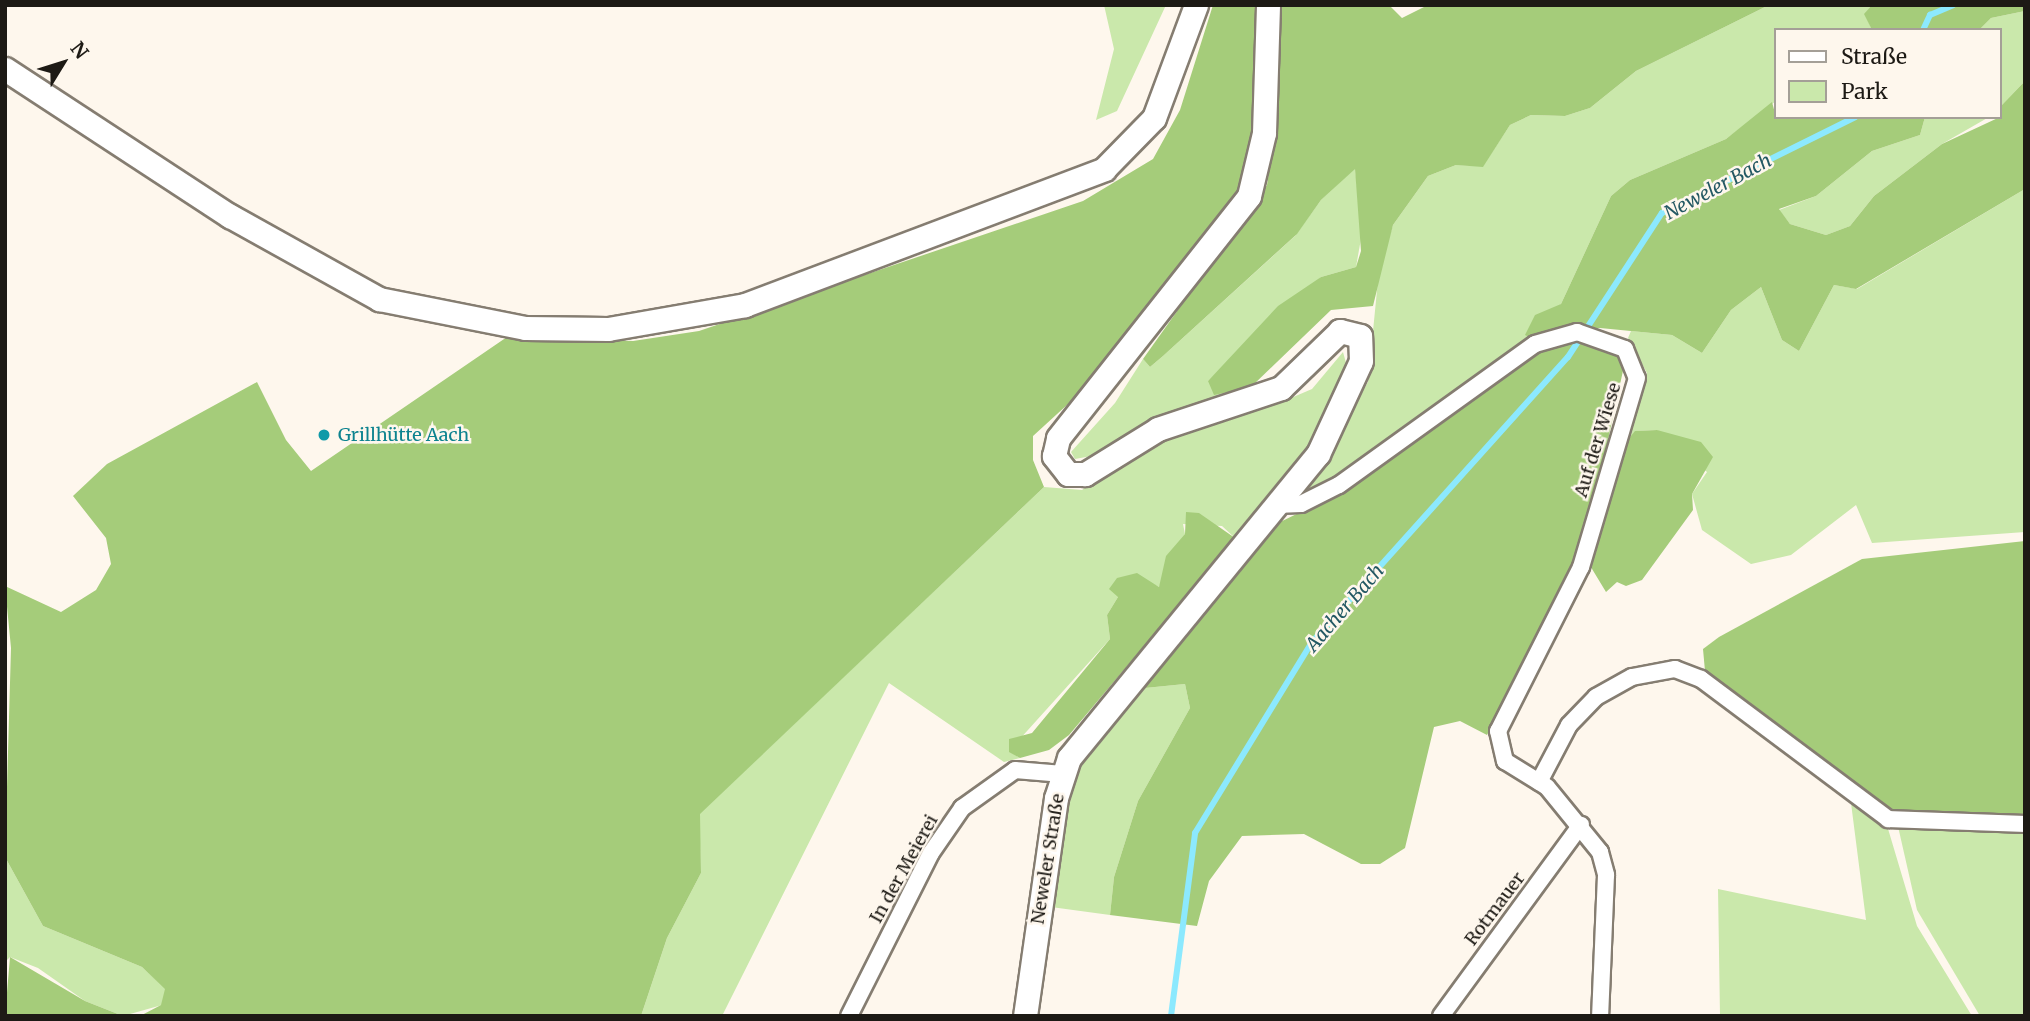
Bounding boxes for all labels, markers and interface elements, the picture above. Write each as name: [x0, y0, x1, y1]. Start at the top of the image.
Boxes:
north arrow: [28, 28, 98, 98]
legend: [1774, 28, 2002, 119]
text: N: [65, 37, 94, 63]
text: Straße: [1841, 43, 1907, 70]
text: Park: [1841, 78, 1888, 105]
water label: Neweler Bach: [1660, 149, 1776, 225]
street label: Auf der Wiese: [1570, 380, 1626, 500]
place label: Grillhütte Aach: [338, 424, 469, 446]
marker: Grillhütte Aach: [316, 427, 332, 443]
water label: Aacher Bach: [1301, 560, 1389, 656]
street label: Neweler Straße: [1027, 792, 1069, 926]
street label: In der Meierei: [865, 811, 943, 927]
street label: Rotmauer: [1460, 868, 1530, 950]

